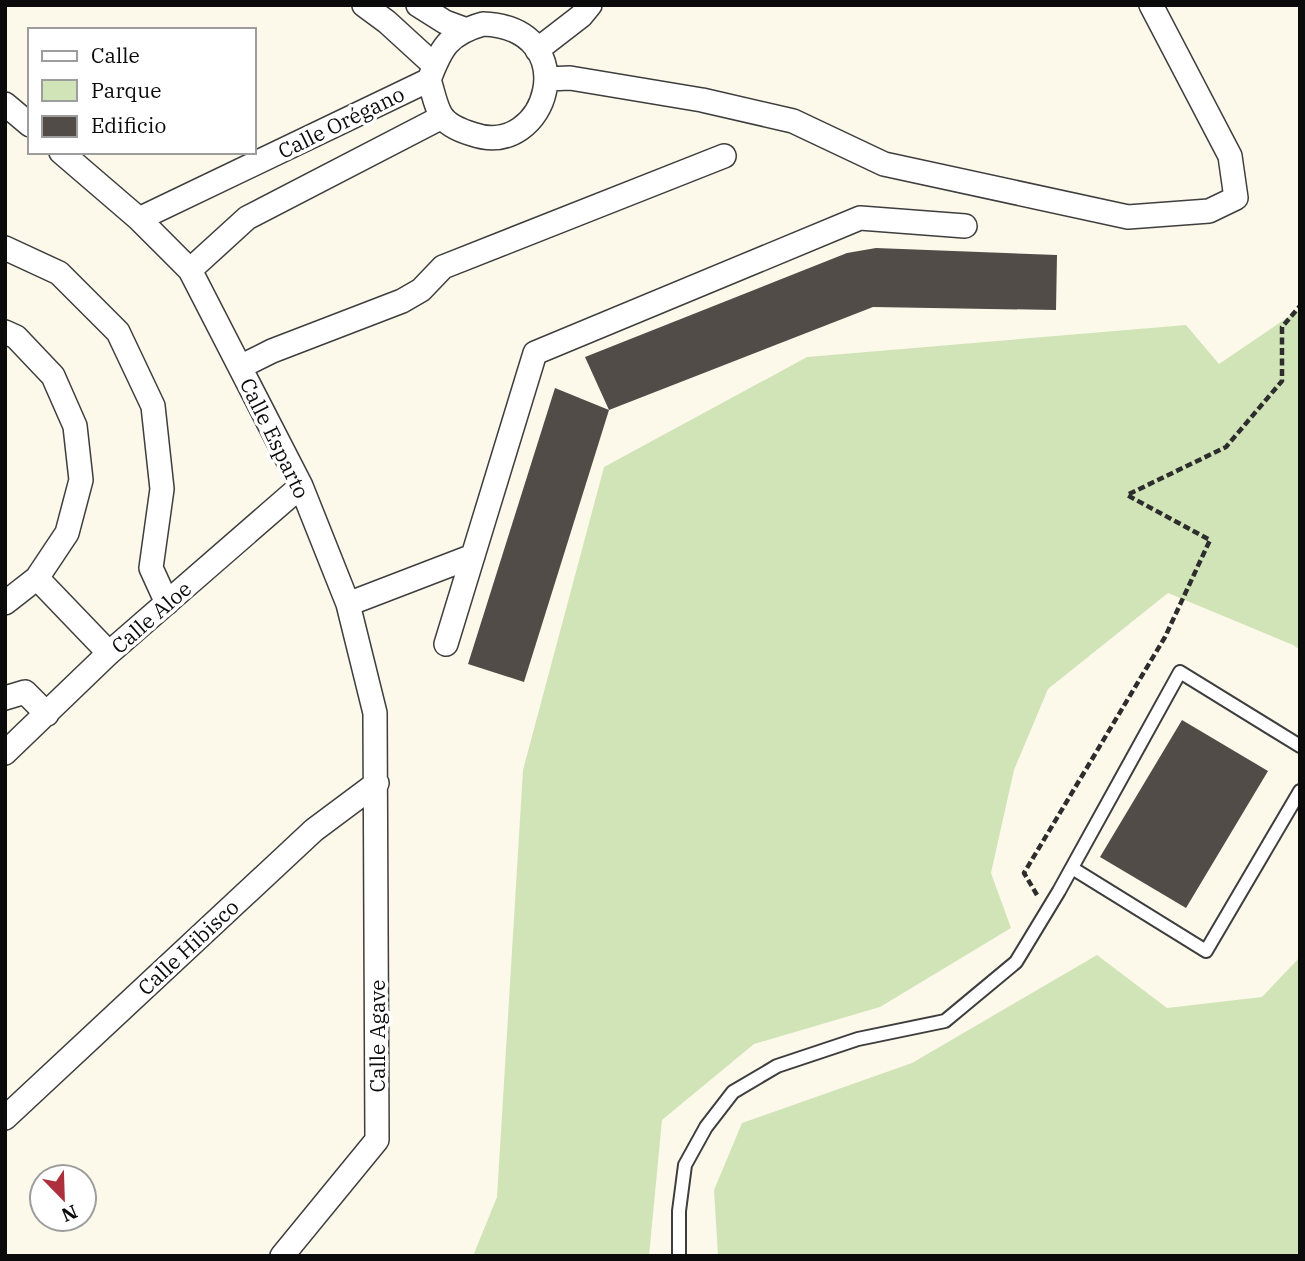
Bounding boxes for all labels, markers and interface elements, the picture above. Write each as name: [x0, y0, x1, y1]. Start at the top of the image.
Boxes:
legend: [28, 28, 256, 154]
text: Calle: [91, 41, 140, 69]
text: Parque: [91, 76, 161, 104]
street label: Calle Orégano: [273, 79, 409, 165]
text: Edificio: [91, 111, 166, 139]
street label: Calle Esparto: [234, 373, 316, 503]
street label: Calle Aloe: [105, 574, 197, 660]
street label: Calle Hibisco: [131, 893, 245, 1001]
street label: Calle Agave: [363, 980, 391, 1092]
north arrow: [28, 1163, 98, 1233]
text: N: [58, 1200, 81, 1228]

